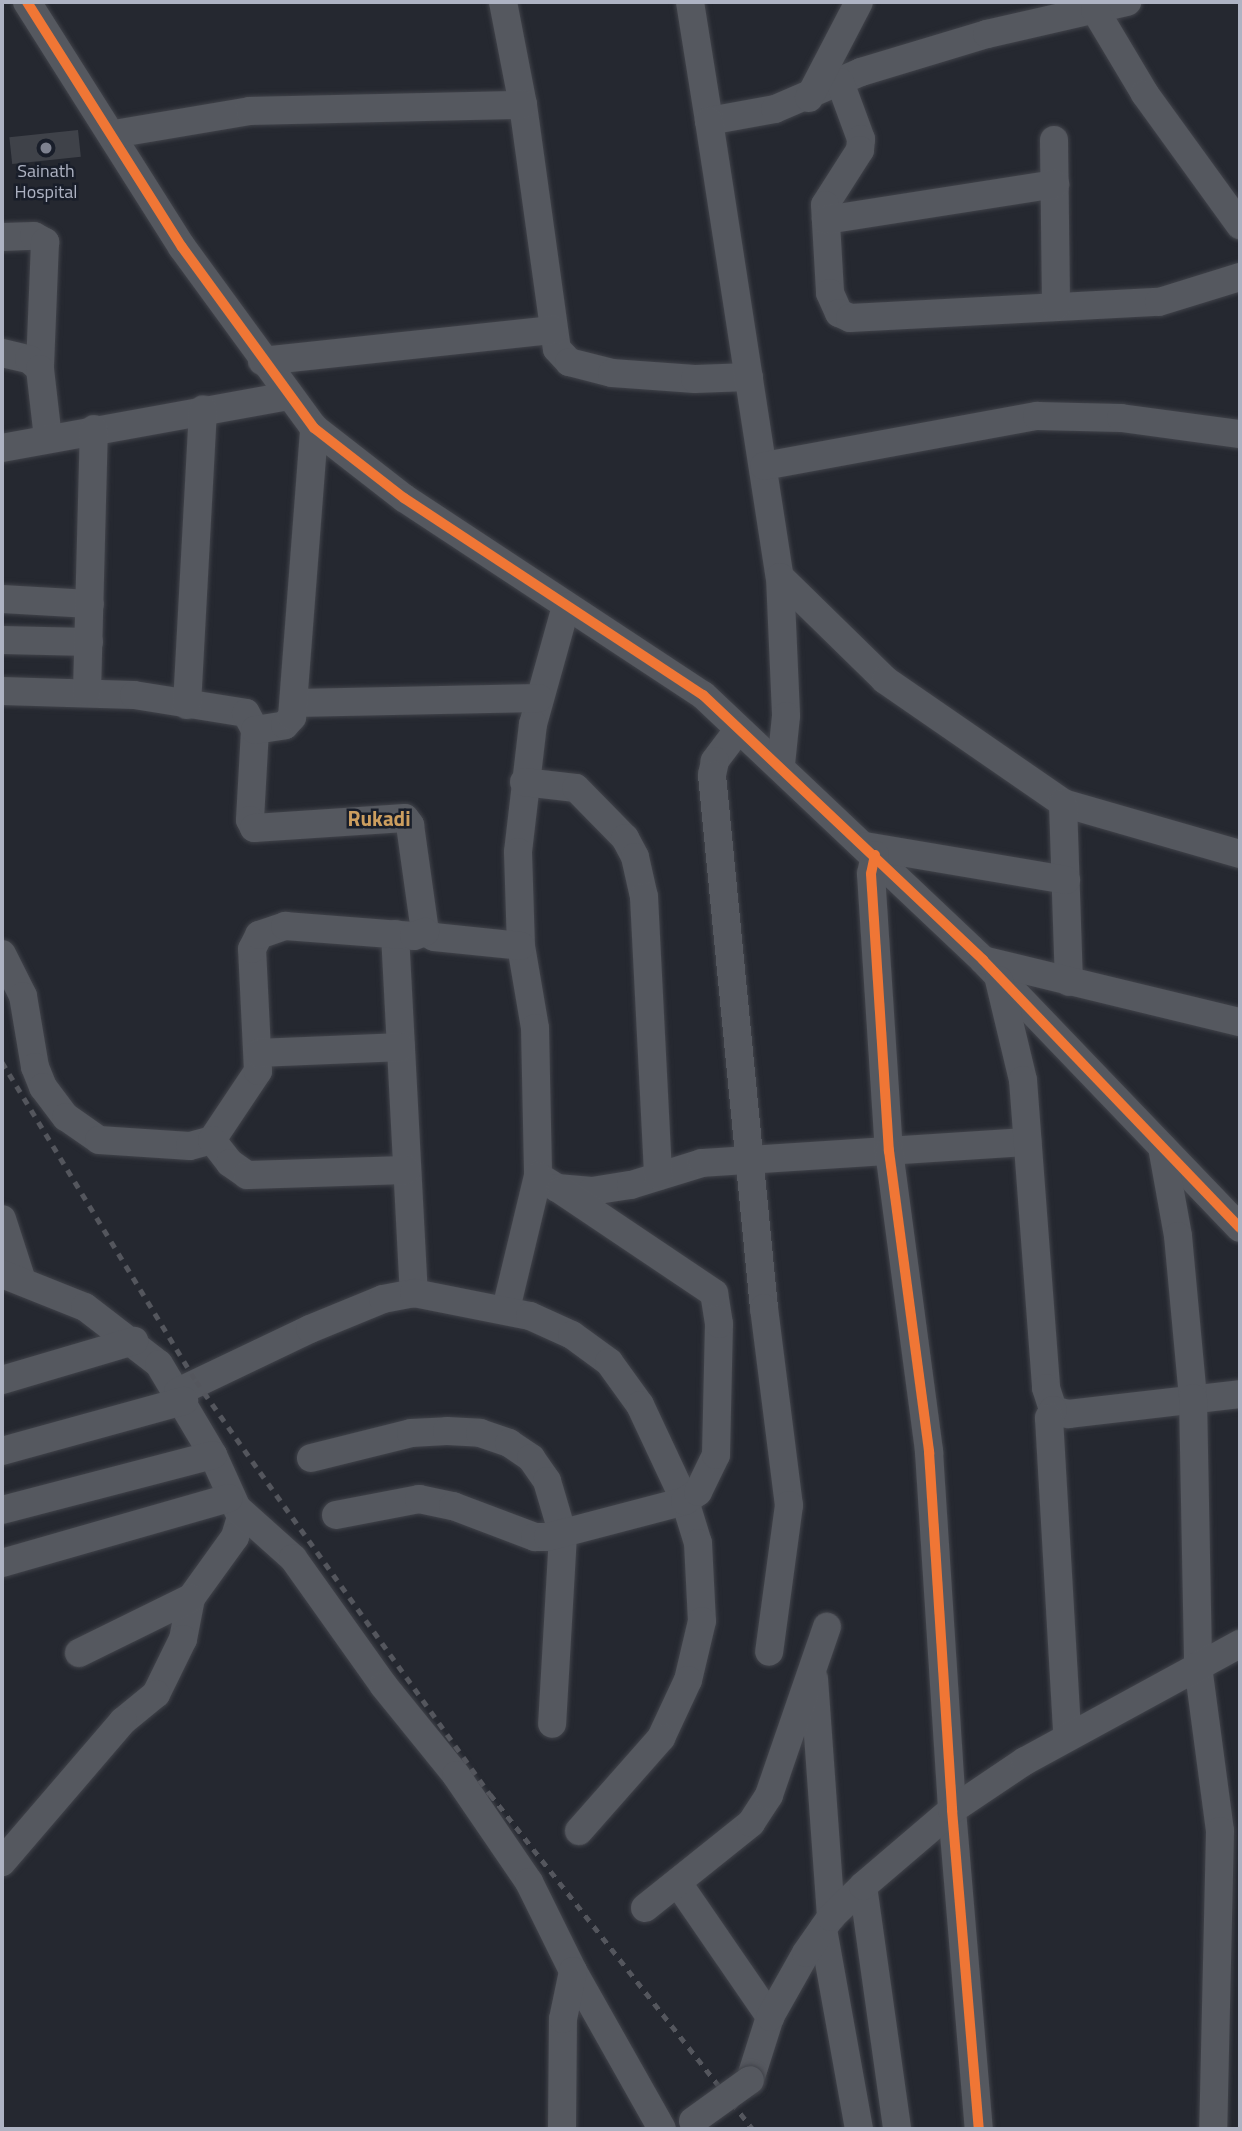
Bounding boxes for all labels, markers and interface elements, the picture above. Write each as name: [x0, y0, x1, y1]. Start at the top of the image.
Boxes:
marker: Sainath Hospital: [36, 138, 56, 158]
place label: Sainath Hospital: [15, 161, 77, 204]
district label: Rukadi: [347, 805, 411, 831]

